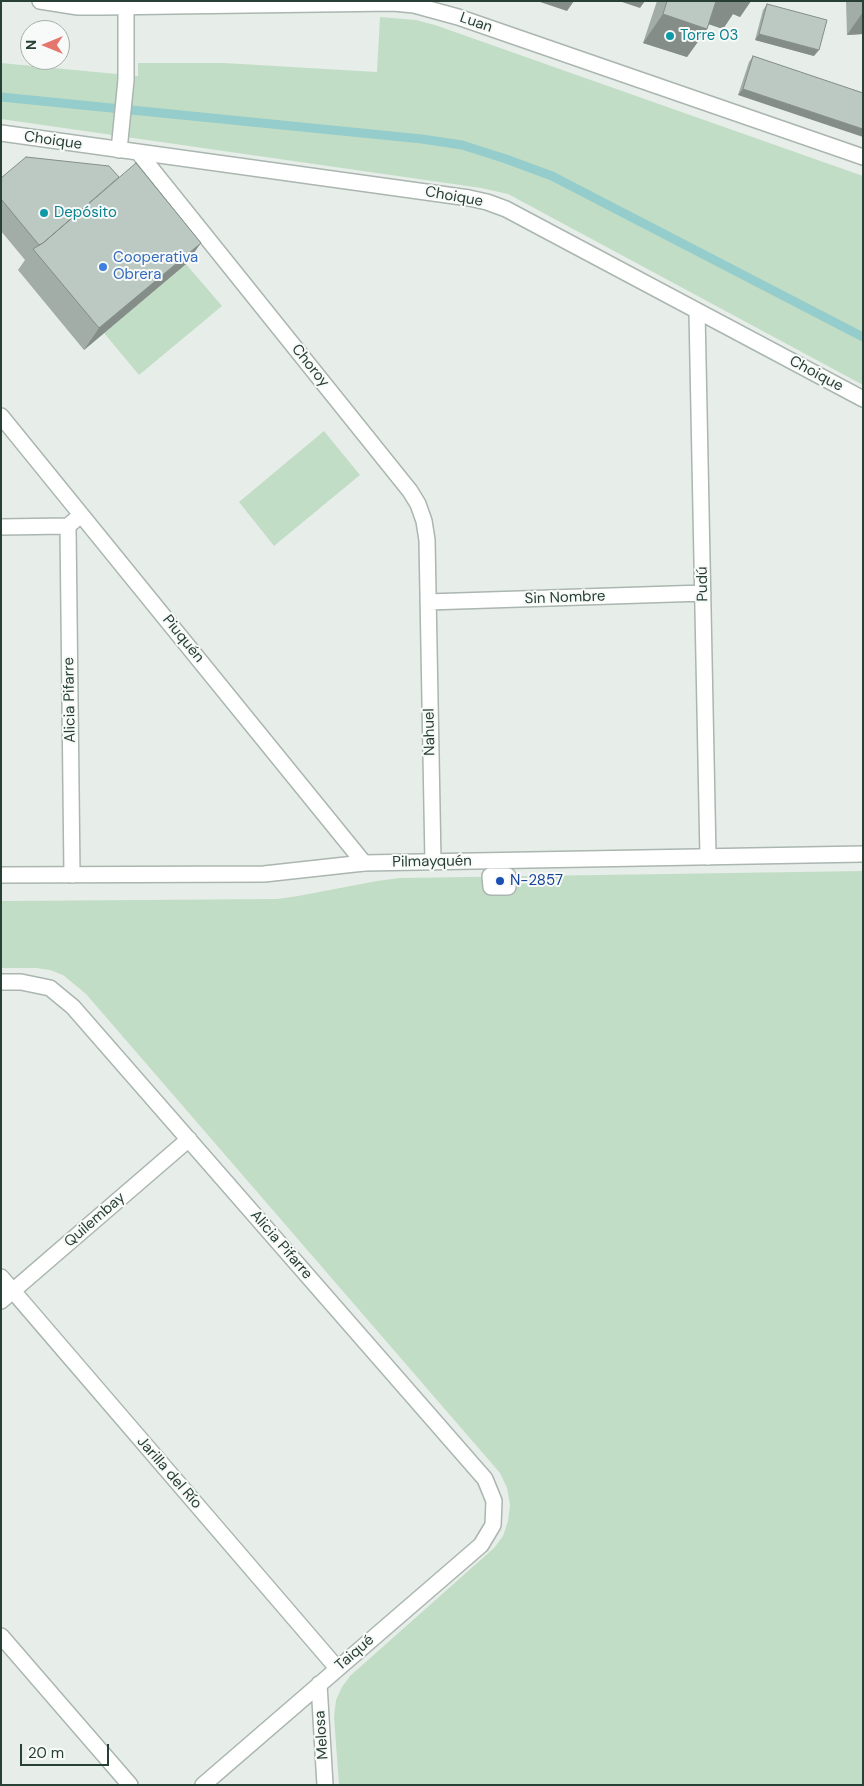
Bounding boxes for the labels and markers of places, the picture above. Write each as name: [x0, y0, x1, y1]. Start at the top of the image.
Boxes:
place label: Torre 03: [680, 27, 738, 45]
marker: Torre 03: [664, 30, 676, 42]
place label: Depósito: [54, 204, 117, 222]
marker: Depósito: [38, 207, 50, 219]
place label: Cooperativa Obrera: [113, 249, 198, 284]
marker: Cooperativa Obrera: [97, 261, 109, 273]
place label: N-2857: [510, 872, 563, 890]
marker: N-2857: [494, 875, 506, 887]

